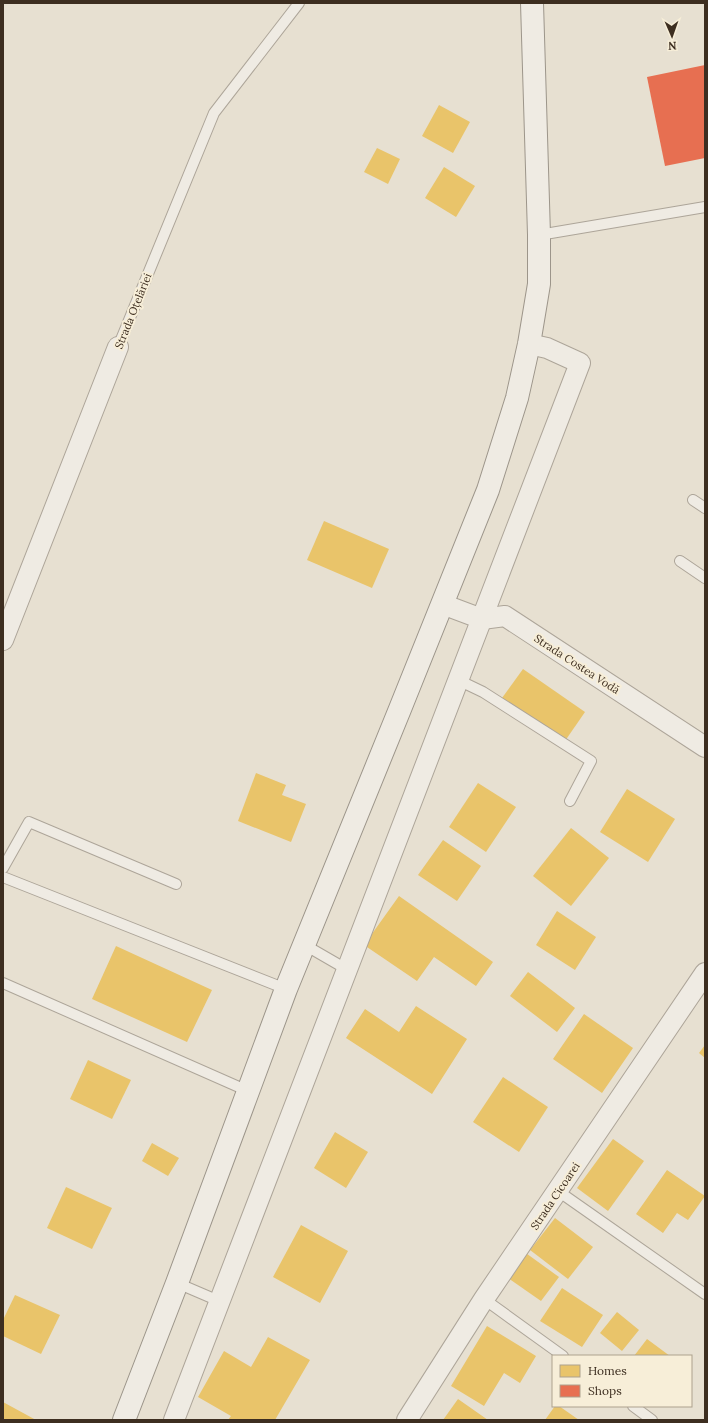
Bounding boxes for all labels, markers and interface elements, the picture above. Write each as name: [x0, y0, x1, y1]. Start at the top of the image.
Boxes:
north arrow: [652, 16, 692, 56]
text: N: [667, 39, 677, 53]
street label: Strada Oțelăriei: [111, 271, 155, 351]
street label: Strada Costea Vodă: [532, 631, 623, 697]
street label: Strada Cicoarei: [527, 1160, 583, 1232]
legend: [552, 1355, 692, 1407]
text: Homes: [588, 1363, 627, 1378]
text: Shops: [588, 1383, 622, 1398]

